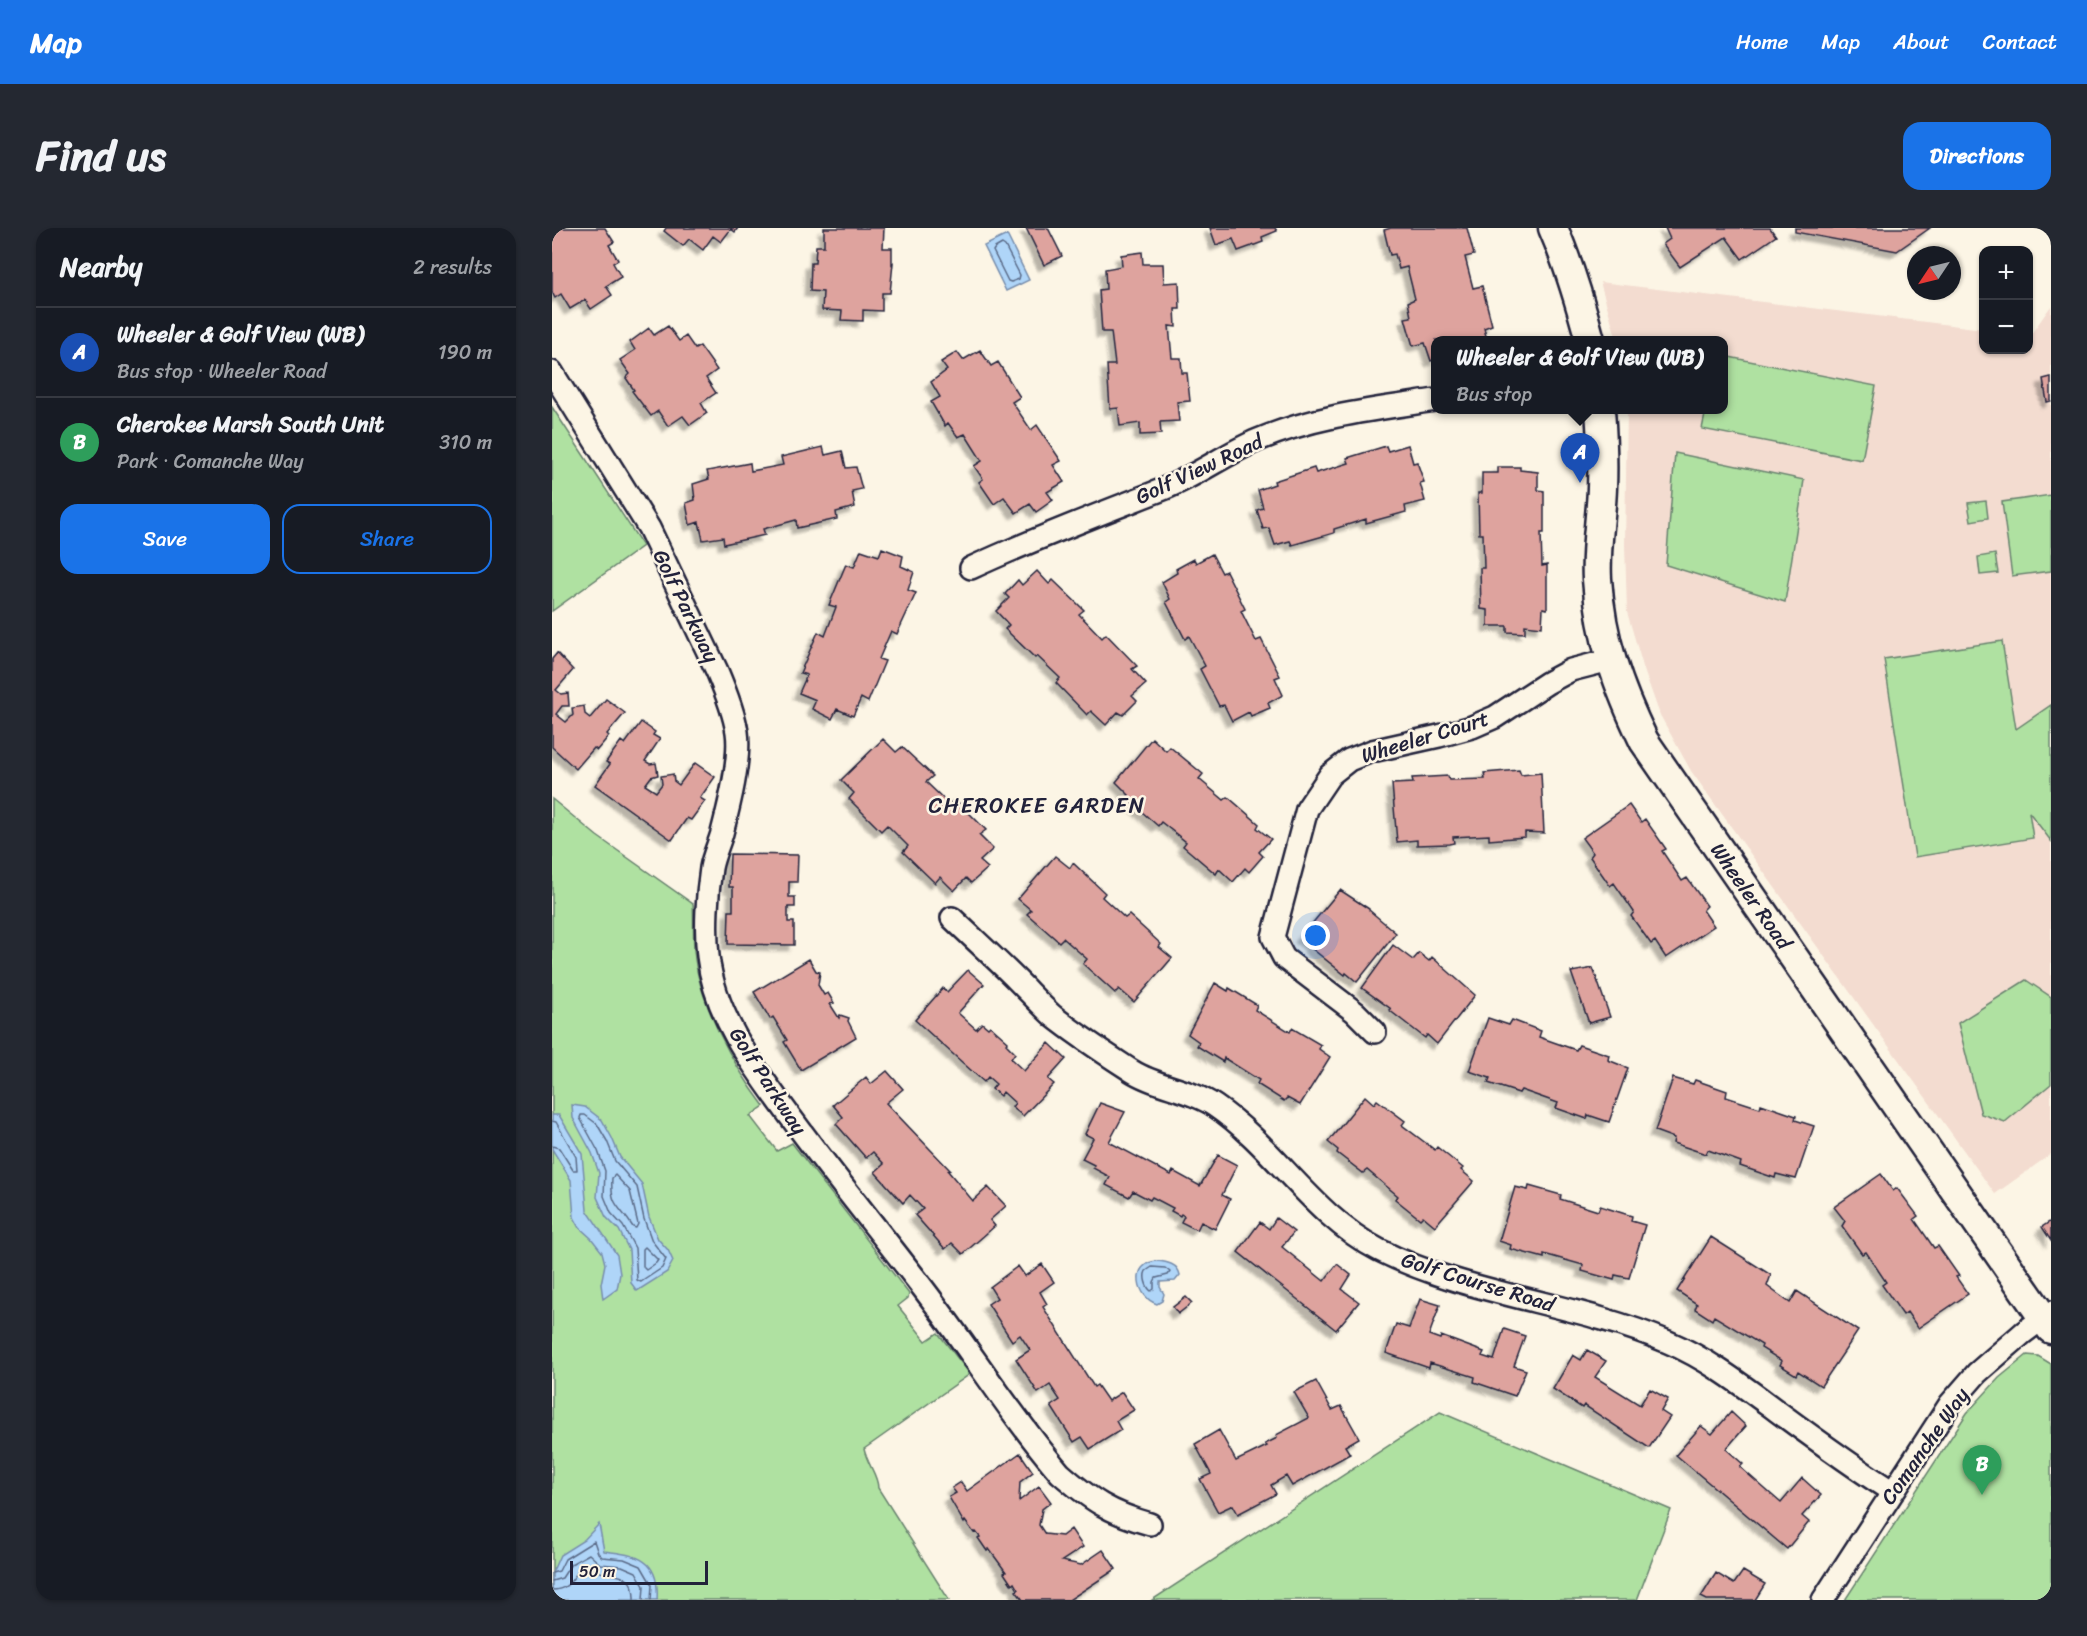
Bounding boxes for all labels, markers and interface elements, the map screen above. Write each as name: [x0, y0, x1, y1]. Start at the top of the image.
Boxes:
text: Map: [30, 18, 82, 67]
text: Home: [1736, 23, 1788, 61]
text: Map: [1821, 23, 1860, 61]
text: About: [1893, 23, 1950, 61]
text: Contact: [1983, 23, 2057, 61]
text: Find us: [36, 119, 166, 193]
button: Directions: [1903, 122, 2051, 190]
text: Nearby: [60, 244, 142, 290]
north arrow: [1907, 246, 1961, 300]
map controls: [1979, 246, 2033, 354]
button: +: [1979, 246, 2033, 300]
text: 2 results: [413, 250, 492, 285]
button: −: [1979, 300, 2033, 354]
text: Wheeler & Golf View (WB): [117, 315, 364, 354]
text: A: [73, 335, 86, 370]
text: 190 m: [438, 335, 492, 370]
popup: [1431, 336, 1728, 414]
text: Wheeler & Golf View (WB): [1456, 338, 1703, 377]
text: Bus stop · Wheeler Road: [117, 354, 327, 389]
text: Bus stop: [1456, 377, 1532, 412]
text: Cherokee Marsh South Unit: [117, 405, 384, 444]
street label: Golf View Road: [1129, 422, 1271, 515]
text: B: [73, 425, 86, 460]
text: 310 m: [439, 425, 492, 460]
pin: A: [1560, 434, 1600, 483]
text: Park · Comanche Way: [117, 444, 304, 479]
button: Save: [60, 504, 270, 574]
button: Share: [282, 504, 492, 574]
street label: Golf Parkway: [642, 543, 730, 670]
street label: Wheeler Court: [1356, 700, 1494, 774]
district label: CHEROKEE GARDEN: [928, 786, 1146, 825]
street label: Wheeler Road: [1700, 834, 1803, 959]
your location: [1301, 921, 1330, 950]
street label: Golf Parkway: [719, 1019, 817, 1143]
street label: Golf Course Road: [1396, 1241, 1561, 1324]
street label: Comanche Way: [1870, 1379, 1980, 1513]
pin: B: [1962, 1446, 2002, 1495]
text: 50 m: [579, 1557, 615, 1586]
scale bar: [570, 1558, 708, 1586]

